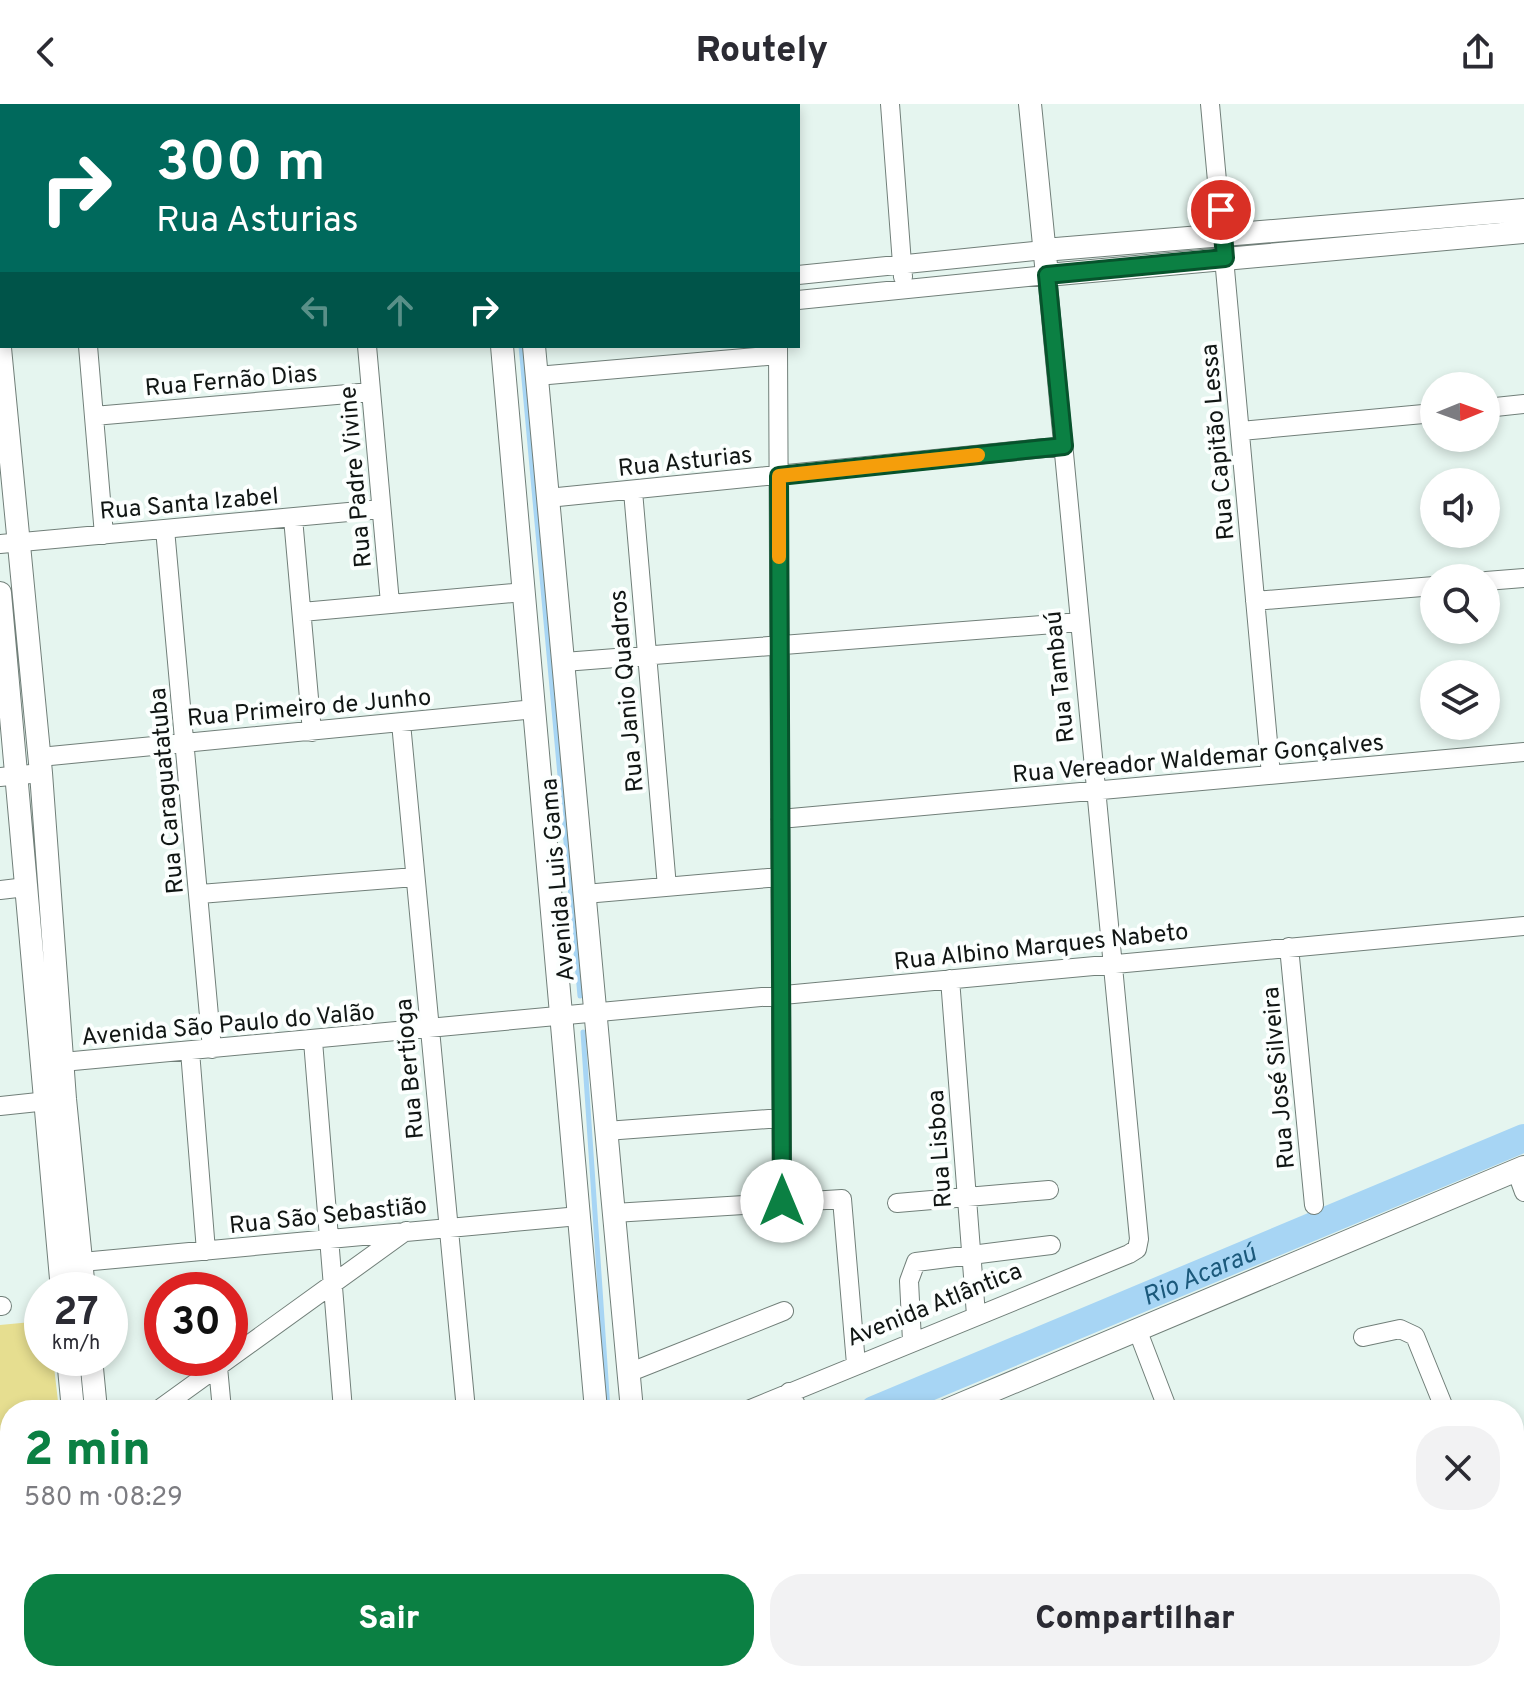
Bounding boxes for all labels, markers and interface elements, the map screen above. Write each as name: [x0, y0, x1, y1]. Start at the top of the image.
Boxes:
text: Routely: [696, 29, 828, 75]
icon: back: [24, 30, 68, 74]
icon: share: [1456, 30, 1500, 74]
text: 300 m: [156, 130, 326, 200]
icon: right: [24, 136, 128, 240]
pin: [1187, 176, 1255, 244]
icon: arrive: [1199, 188, 1243, 232]
text: Rua Asturias: [156, 199, 359, 245]
icon: left: [294, 288, 338, 332]
icon: ahead: [378, 288, 422, 332]
icon: right: [462, 288, 506, 332]
street label: Rua Capitão Lessa: [1195, 342, 1243, 541]
street label: Rua Fernão Dias: [144, 360, 319, 404]
north arrow: [1420, 372, 1500, 452]
map controls: [1420, 372, 1500, 740]
street label: Rua Padre Vivine: [334, 385, 380, 569]
street label: Rua Asturias: [616, 441, 754, 485]
button: sound: [1420, 468, 1500, 548]
street label: Rua Santa Izabel: [98, 482, 280, 528]
button: search: [1420, 564, 1500, 644]
street label: Rua Janio Quadros: [604, 588, 652, 793]
street label: Rua Tambaú: [1039, 609, 1083, 744]
button: layers: [1420, 660, 1500, 740]
street label: Rua Primeiro de Junho: [186, 683, 433, 735]
street label: Rua Caraguatatuba: [144, 686, 192, 895]
street label: Rua Vereador Waldemar Gonçalves: [1011, 729, 1385, 791]
street label: Avenida Luis Gama: [535, 777, 583, 983]
street label: Rua Albino Marques Nabeto: [892, 918, 1190, 978]
street label: Rua José Silveira: [1257, 985, 1303, 1170]
street label: Rua Bertioga: [390, 997, 432, 1140]
street label: Avenida São Paulo do Valão: [80, 998, 376, 1054]
street label: Rua Lisboa: [922, 1089, 960, 1209]
position arrow: [740, 1159, 824, 1243]
street label: Rua São Sebastião: [228, 1192, 429, 1242]
water label: Rio Acaraú: [1138, 1237, 1263, 1315]
street label: Avenida Atlântica: [843, 1257, 1027, 1355]
speed limit sign: 30: [144, 1272, 248, 1376]
text: 27: [53, 1289, 99, 1339]
text: km/h: [52, 1331, 100, 1357]
text: 2 min: [24, 1422, 151, 1482]
button: close: [1416, 1426, 1500, 1510]
text: 580 m · 08:29: [24, 1482, 183, 1515]
button: Sair: [24, 1574, 754, 1666]
button: Compartilhar: [770, 1574, 1500, 1666]

